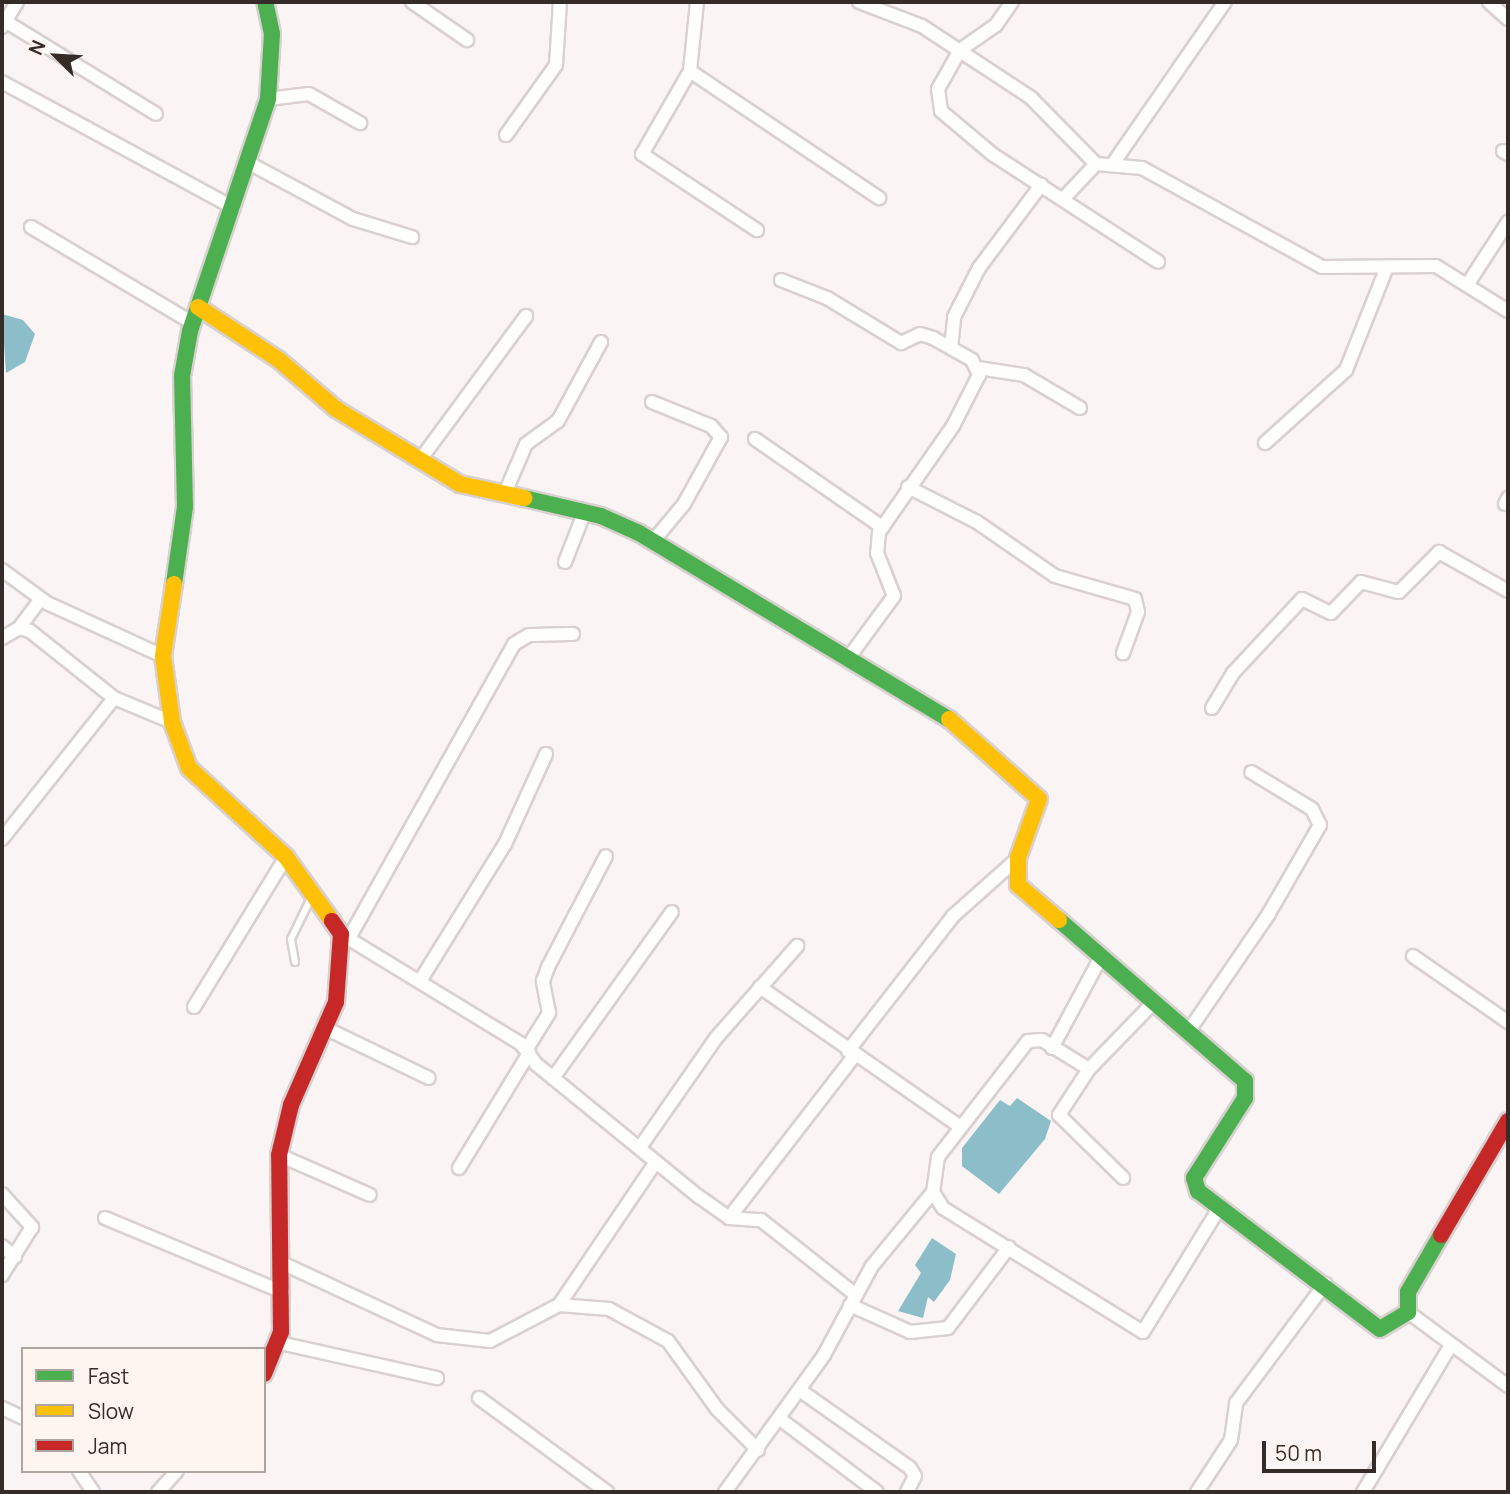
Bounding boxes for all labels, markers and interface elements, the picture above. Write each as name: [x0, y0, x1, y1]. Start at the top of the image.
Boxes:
north arrow: [21, 21, 91, 91]
text: N: [22, 36, 51, 59]
legend: [21, 1347, 266, 1473]
text: Fast: [88, 1362, 129, 1390]
text: Slow: [88, 1397, 134, 1425]
scale bar: [1265, 1428, 1379, 1472]
text: Jam: [88, 1432, 127, 1460]
text: 50 m: [1275, 1439, 1322, 1467]

